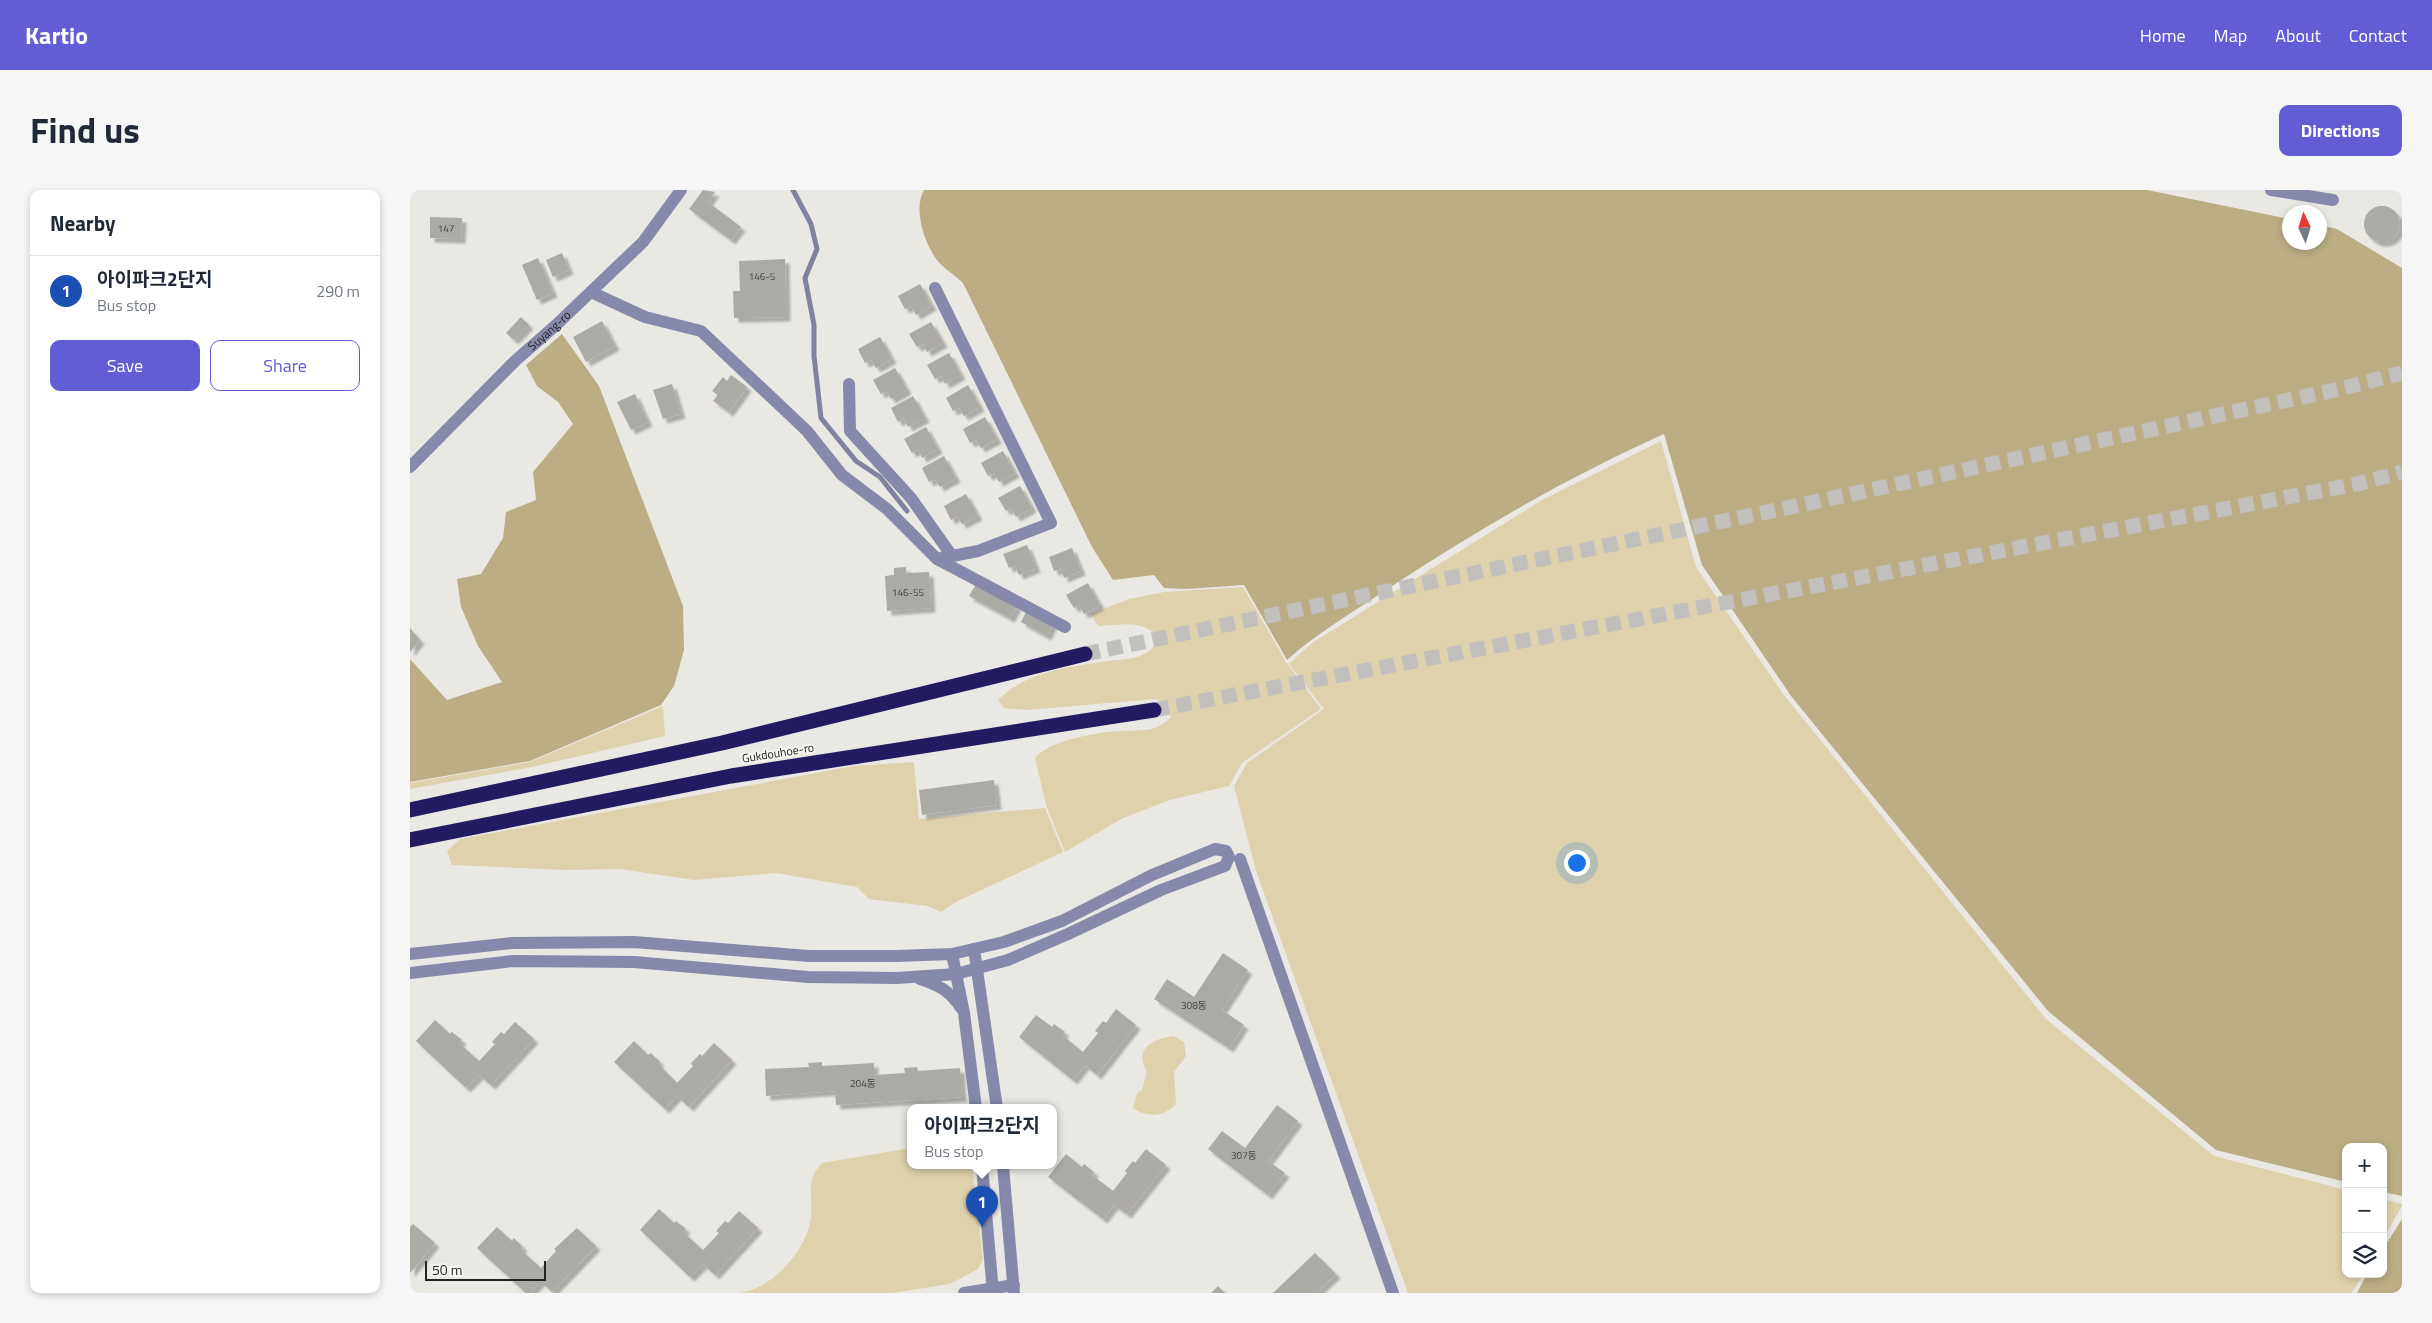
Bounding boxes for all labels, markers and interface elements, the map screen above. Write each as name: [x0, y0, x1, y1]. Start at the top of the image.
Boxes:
text: Kartio: [25, 17, 88, 53]
text: Home: [2140, 22, 2186, 49]
text: Map: [2214, 22, 2247, 49]
text: About: [2275, 22, 2321, 49]
text: Contact: [2349, 22, 2407, 49]
text: Find us: [30, 103, 140, 157]
button: Directions: [2279, 105, 2402, 156]
north arrow: [2282, 205, 2327, 250]
text: Nearby: [50, 207, 115, 239]
house number: 147: [438, 221, 454, 236]
text: 아이파크2단지: [97, 264, 213, 293]
house number: 146-5: [749, 269, 776, 284]
text: 1: [62, 279, 70, 303]
text: 290 m: [316, 279, 360, 303]
text: Bus stop: [97, 293, 156, 317]
street label: Suyang-ro: [523, 306, 575, 355]
button: Save: [50, 340, 200, 391]
button: Share: [210, 340, 360, 391]
house number: 146-55: [892, 585, 925, 600]
street label: Gukdouhoe-ro: [740, 737, 815, 768]
your location: [1564, 850, 1590, 876]
house number: 308동: [1181, 998, 1207, 1013]
house number: 204동: [850, 1076, 876, 1091]
popup: [907, 1104, 1057, 1169]
text: 아이파크2단지: [924, 1110, 1040, 1139]
text: Bus stop: [924, 1139, 983, 1163]
map controls: [2342, 1143, 2387, 1278]
button: +: [2342, 1143, 2387, 1188]
house number: 307동: [1231, 1148, 1257, 1163]
pin: 1: [966, 1186, 998, 1227]
button: −: [2342, 1188, 2387, 1233]
button: layers: [2342, 1233, 2387, 1278]
scale bar: [425, 1258, 546, 1281]
text: 50 m: [432, 1259, 462, 1280]

